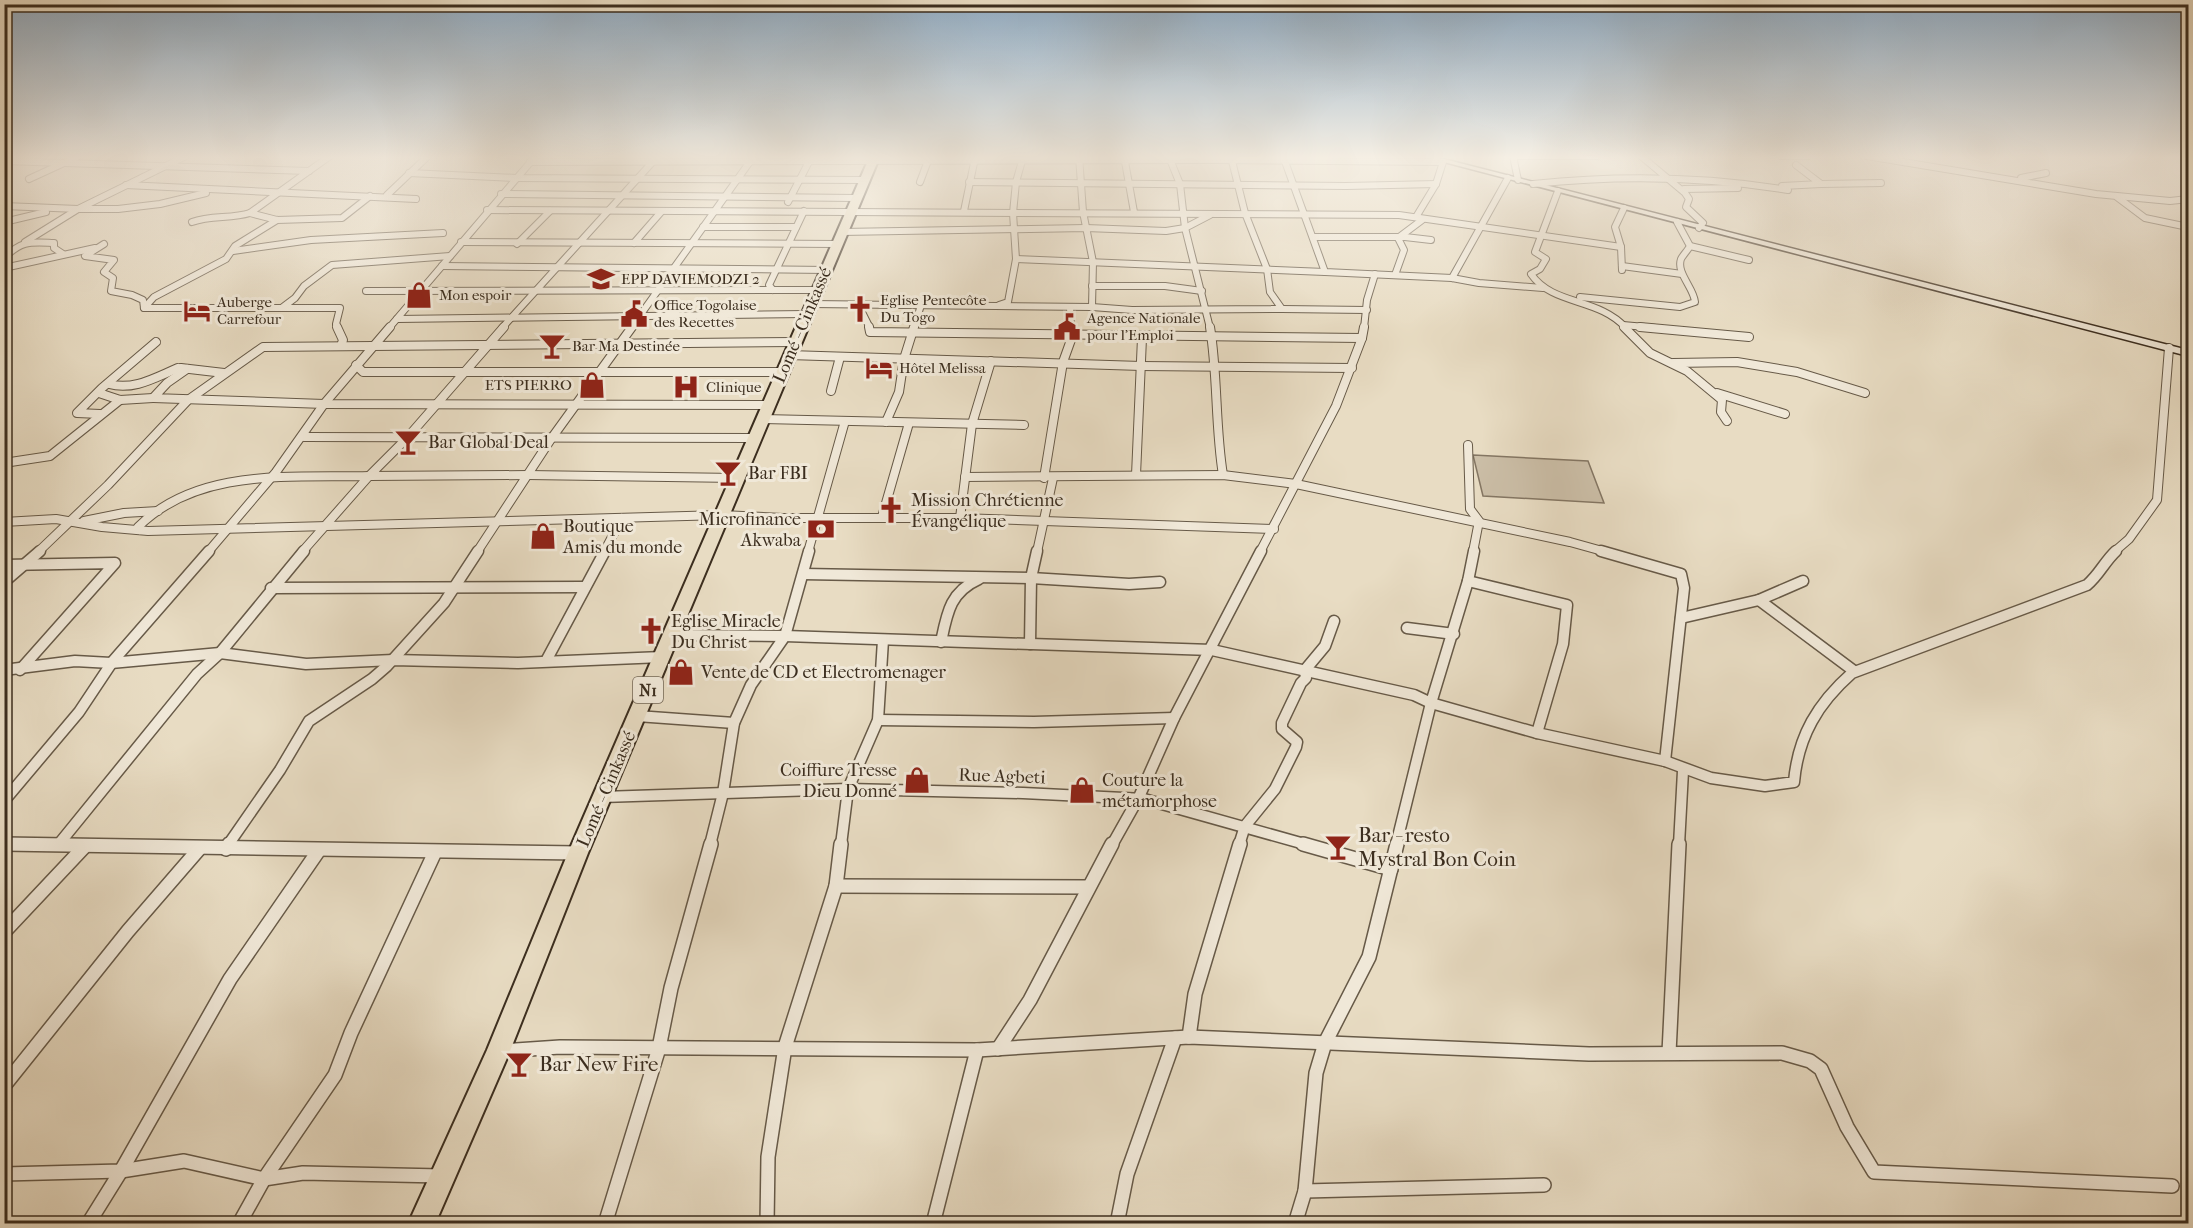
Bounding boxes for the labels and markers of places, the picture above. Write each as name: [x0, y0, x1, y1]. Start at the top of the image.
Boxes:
school or university icon: EPP DAVIEMODZI 2: [586, 264, 616, 294]
place label: EPP DAVIEMODZI 2: [621, 270, 760, 288]
shop icon: Mon espoir: [404, 280, 434, 310]
place label: Mon espoir: [439, 286, 512, 304]
place label: Eglise Pentecôte Du Togo: [880, 291, 987, 326]
place label: Auberge Carrefour: [216, 293, 282, 328]
church icon: Eglise Pentecôte Du Togo: [845, 294, 875, 324]
hotel icon: Auberge Carrefour: [182, 296, 212, 326]
place label: Office Togolaise des Recettes: [654, 296, 757, 331]
public building icon: Office Togolaise des Recettes: [619, 299, 649, 329]
place label: Agence Nationale pour l'Emploi: [1086, 309, 1201, 344]
public building icon: Agence Nationale pour l'Emploi: [1052, 312, 1082, 342]
bar icon: Bar Ma Destinée: [537, 331, 567, 361]
place label: Bar Ma Destinée: [572, 337, 680, 355]
hotel icon: Hôtel Melissa: [864, 353, 894, 383]
place label: Hôtel Melissa: [899, 359, 987, 377]
shop icon: ETS PIERRO: [577, 370, 607, 400]
hospital icon: Clinique: [671, 372, 701, 402]
place label: ETS PIERRO: [485, 376, 572, 394]
place label: Clinique: [706, 378, 762, 396]
bar icon: Bar Global Deal: [393, 427, 423, 457]
place label: Bar Global Deal: [428, 432, 549, 453]
bar icon: Bar FBI: [713, 458, 743, 488]
place label: Bar FBI: [748, 463, 808, 484]
place label: Mission Chrétienne Évangélique: [911, 490, 1064, 532]
church icon: Mission Chrétienne Évangélique: [876, 495, 906, 525]
place label: Microfinance Akwaba: [699, 509, 802, 551]
bank icon: Microfinance Akwaba: [806, 514, 836, 544]
place label: Boutique Amis du monde: [562, 516, 682, 558]
shop icon: Boutique Amis du monde: [528, 521, 558, 551]
place label: Eglise Miracle Du Christ: [671, 611, 781, 653]
church icon: Eglise Miracle Du Christ: [636, 616, 666, 646]
shop icon: Vente de CD et Electromenager: [666, 657, 696, 687]
place label: Vente de CD et Electromenager: [700, 662, 946, 683]
place label: Coiffure Tresse Dieu Donné: [780, 760, 897, 802]
shop icon: Coiffure Tresse Dieu Donné: [902, 765, 932, 795]
place label: Couture la métamorphose: [1102, 770, 1217, 812]
shop icon: Couture la métamorphose: [1067, 775, 1097, 805]
place label: Bar - resto Mystral Bon Coin: [1358, 823, 1516, 871]
bar icon: Bar - resto Mystral Bon Coin: [1323, 832, 1353, 862]
bar icon: Bar New Fire: [504, 1049, 534, 1079]
place label: Bar New Fire: [539, 1052, 658, 1076]

